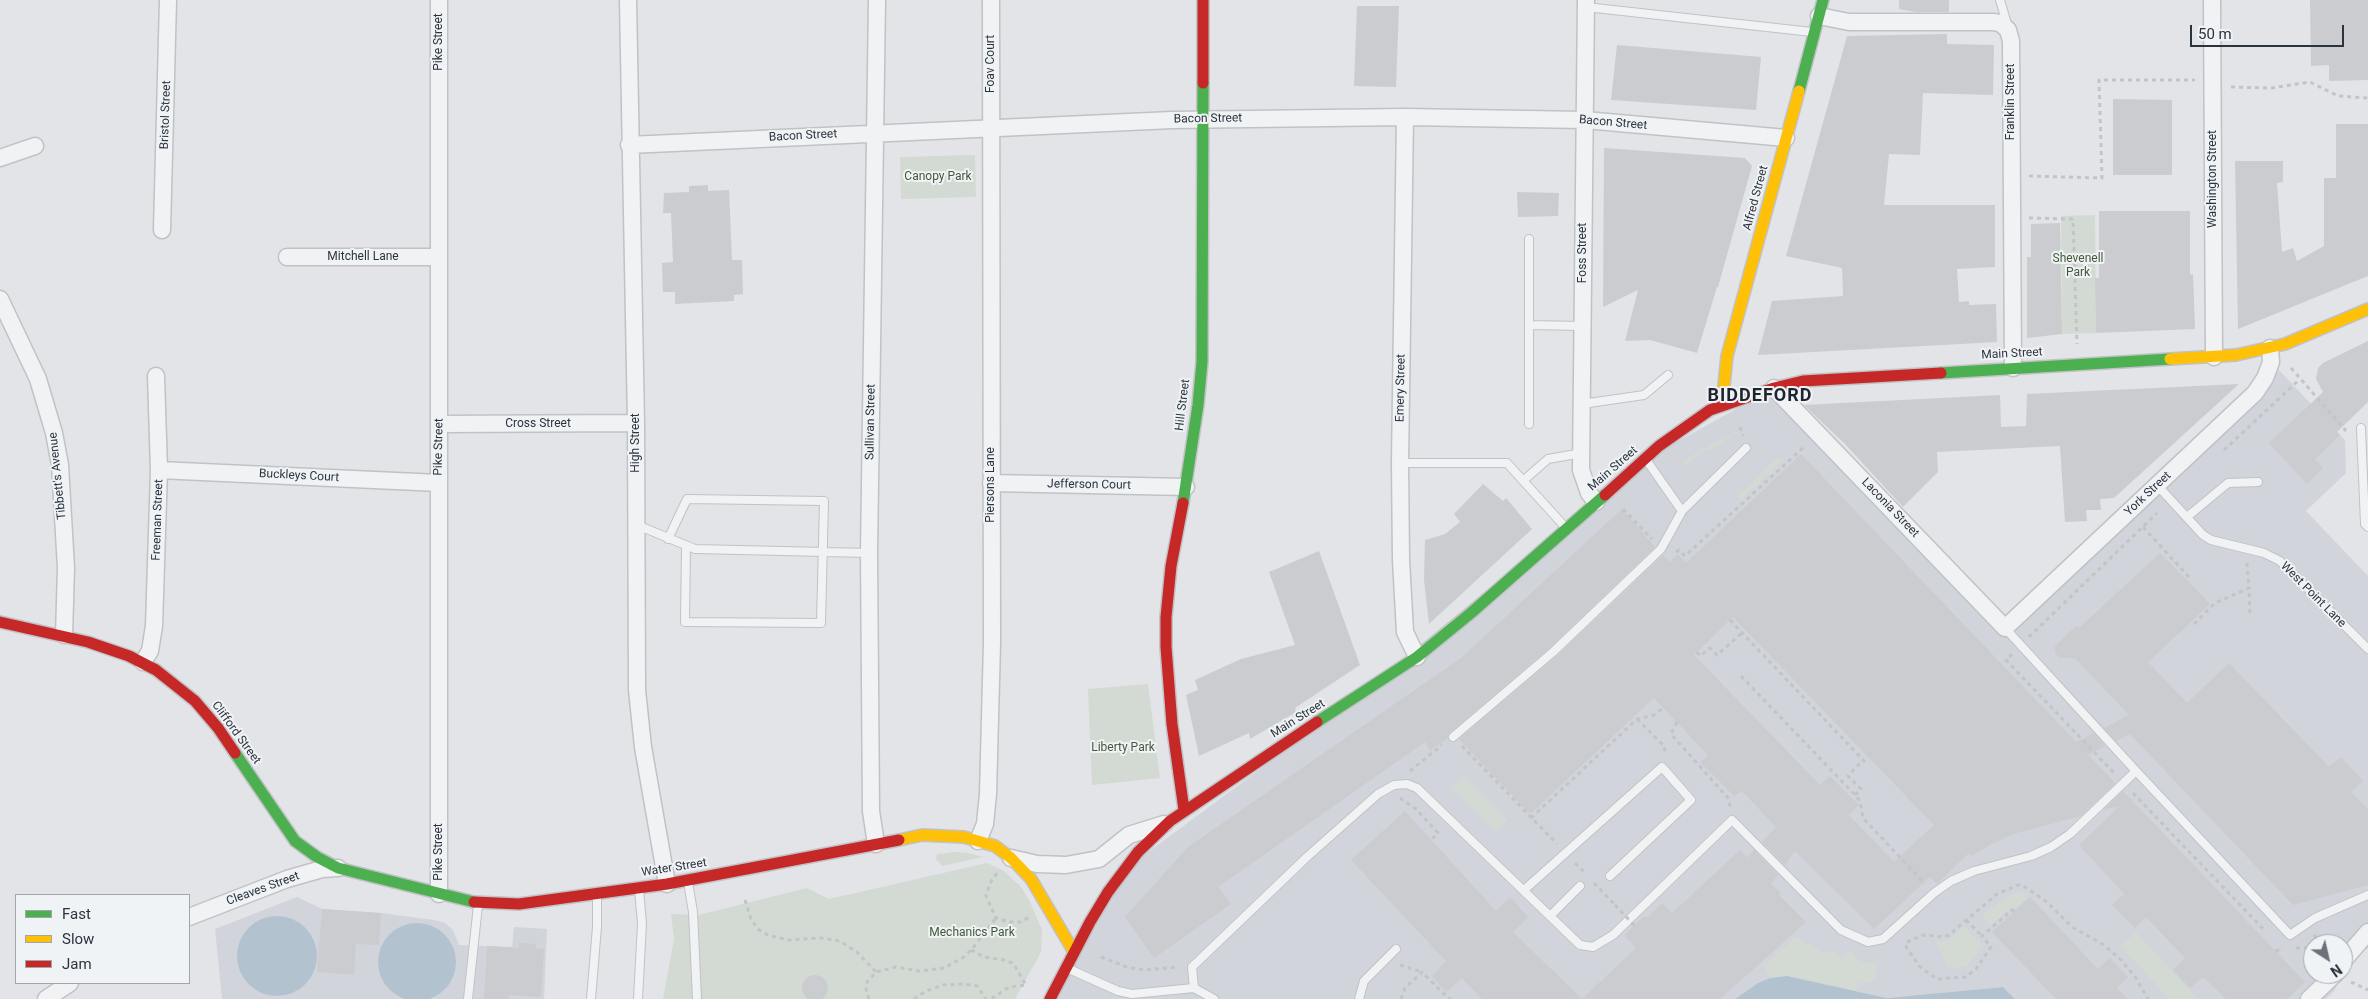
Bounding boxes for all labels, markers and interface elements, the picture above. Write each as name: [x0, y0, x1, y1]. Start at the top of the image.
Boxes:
street label: Pike Street: [432, 13, 446, 71]
scale bar: [2193, 15, 2347, 47]
text: 50 m: [2198, 25, 2232, 43]
street label: Foav Court: [984, 35, 998, 93]
street label: Franklin Street: [2004, 64, 2018, 140]
street label: Bristol Street: [158, 80, 174, 150]
street label: Bacon Street: [1174, 111, 1242, 127]
street label: Bacon Street: [1578, 113, 1648, 133]
street label: Bacon Street: [768, 127, 838, 145]
street label: Washington Street: [2206, 130, 2220, 228]
street label: Alfred Street: [1740, 164, 1772, 232]
park label: Canopy Park: [904, 170, 972, 184]
street label: Foss Street: [1576, 223, 1590, 283]
street label: Mitchell Lane: [327, 250, 399, 264]
park label: Shevenell Park: [2053, 252, 2103, 280]
street label: Main Street: [1981, 345, 2043, 363]
street label: Emery Street: [1393, 354, 1409, 422]
street label: Hill Street: [1173, 378, 1193, 432]
street label: Sullivan Street: [863, 384, 879, 460]
district label: BIDDEFORD: [1706, 385, 1814, 407]
street label: High Street: [629, 413, 643, 473]
street label: Cross Street: [505, 417, 571, 431]
street label: Pike Street: [431, 418, 447, 476]
street label: Tibbett's Avenue: [46, 432, 70, 520]
street label: Main Street: [1585, 443, 1641, 495]
street label: Piersons Lane: [984, 447, 998, 523]
street label: Buckleys Court: [259, 467, 339, 485]
street label: York Street: [2122, 469, 2174, 519]
street label: Laconia Street: [1858, 475, 1922, 541]
street label: Jefferson Court: [1047, 477, 1131, 493]
street label: Freeman Street: [149, 479, 167, 561]
street label: West Point Lane: [2277, 559, 2349, 631]
street label: Main Street: [1268, 697, 1328, 741]
street label: Clifford Street: [208, 699, 264, 767]
park label: Liberty Park: [1091, 741, 1155, 755]
street label: Pike Street: [432, 823, 446, 881]
street label: Water Street: [640, 856, 708, 880]
street label: Cleaves Street: [225, 869, 301, 909]
legend: [15, 894, 190, 984]
text: Fast: [62, 905, 91, 923]
park label: Mechanics Park: [929, 926, 1015, 940]
text: Slow: [62, 930, 94, 948]
north arrow: [2303, 934, 2353, 984]
text: Jam: [62, 955, 92, 973]
text: N: [2327, 961, 2345, 980]

